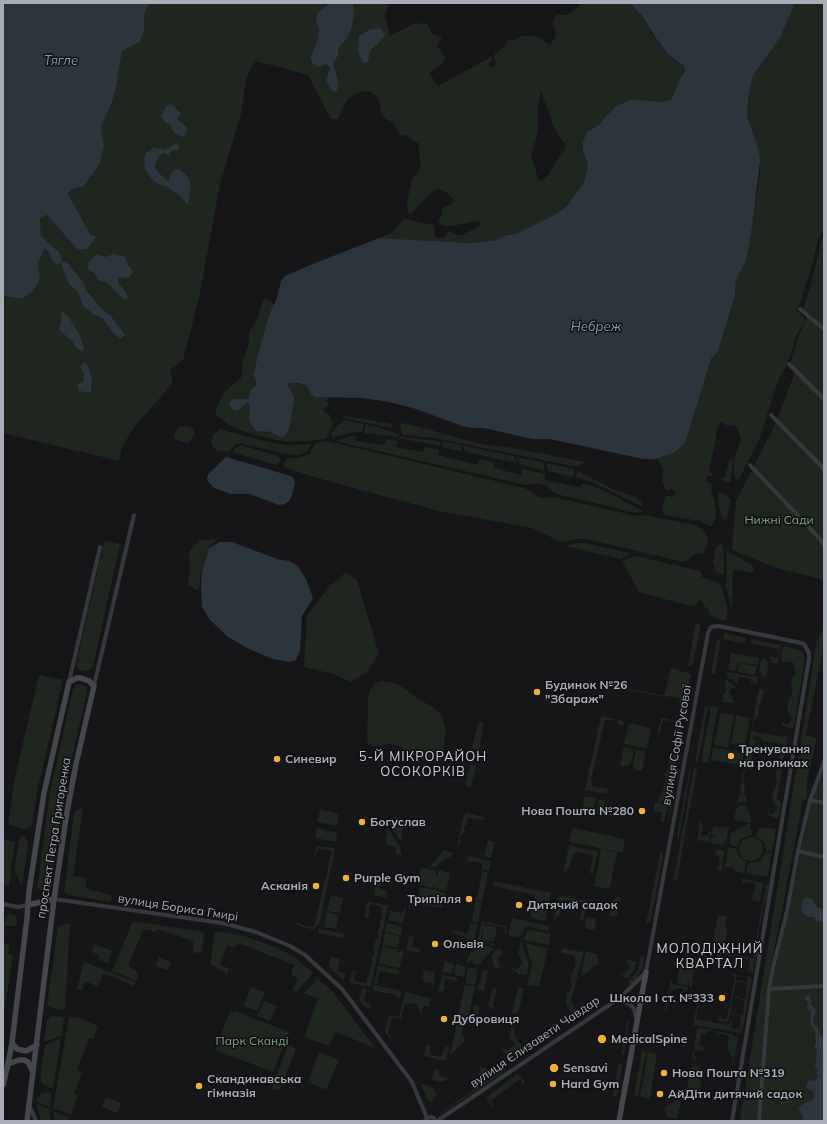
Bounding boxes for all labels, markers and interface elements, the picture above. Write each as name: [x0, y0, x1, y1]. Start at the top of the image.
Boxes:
water label: Тягле: [44, 53, 78, 69]
water label: Небреж: [571, 319, 621, 335]
park label: Нижні Сади: [744, 513, 814, 527]
place label: Будинок №26 "Збараж": [545, 678, 627, 706]
street label: вулиця Софії Русової: [659, 684, 695, 806]
marker: Будинок №26 "Збараж": [532, 687, 542, 697]
place label: Тренування на роликах: [739, 742, 810, 770]
district label: 5-Й МІКРОРАЙОН ОСОКОРКІВ: [359, 749, 487, 780]
marker: Тренування на роликах: [726, 751, 736, 761]
place label: Синевир: [285, 752, 337, 766]
marker: Синевир: [272, 754, 282, 764]
street label: проспект Петра Григоренка: [34, 756, 74, 920]
place label: Нова Пошта №280: [521, 804, 634, 818]
marker: Нова Пошта №280: [637, 806, 647, 816]
place label: Богуслав: [370, 815, 426, 829]
marker: Богуслав: [357, 817, 367, 827]
place label: Purple Gym: [354, 871, 420, 885]
marker: Purple Gym: [341, 873, 351, 883]
place label: Асканія: [261, 879, 308, 893]
marker: Асканія: [311, 881, 321, 891]
street label: вулиця Бориса Гмирі: [117, 891, 239, 925]
place label: Трипілля: [407, 892, 461, 906]
marker: Трипілля: [464, 894, 474, 904]
place label: Дитячий садок: [527, 898, 617, 912]
marker: Дитячий садок: [514, 900, 524, 910]
place label: Ольвія: [443, 937, 483, 951]
marker: Ольвія: [430, 939, 440, 949]
district label: МОЛОДІЖНИЙ КВАРТАЛ: [657, 941, 763, 972]
place label: Школа І ст. №333: [610, 991, 714, 1005]
street label: вулиця Єлизавети Чавдар: [467, 993, 603, 1091]
marker: Школа І ст. №333: [717, 993, 727, 1003]
place label: Дубровиця: [452, 1012, 519, 1026]
marker: Дубровиця: [439, 1014, 449, 1024]
place label: MedicalSpine: [611, 1032, 687, 1046]
marker: MedicalSpine: [596, 1033, 608, 1045]
park label: Парк Сканді: [216, 1034, 288, 1048]
place label: Sensavi: [563, 1061, 608, 1075]
marker: Sensavi: [548, 1062, 560, 1074]
place label: Нова Пошта №319: [672, 1066, 785, 1080]
marker: Нова Пошта №319: [659, 1068, 669, 1078]
place label: Скандинавська гімназія: [207, 1072, 301, 1100]
place label: Hard Gym: [561, 1077, 619, 1091]
marker: Hard Gym: [548, 1079, 558, 1089]
marker: Скандинавська гімназія: [194, 1081, 204, 1091]
place label: АйДіти дитячий садок: [668, 1087, 802, 1101]
marker: АйДіти дитячий садок: [655, 1089, 665, 1099]

